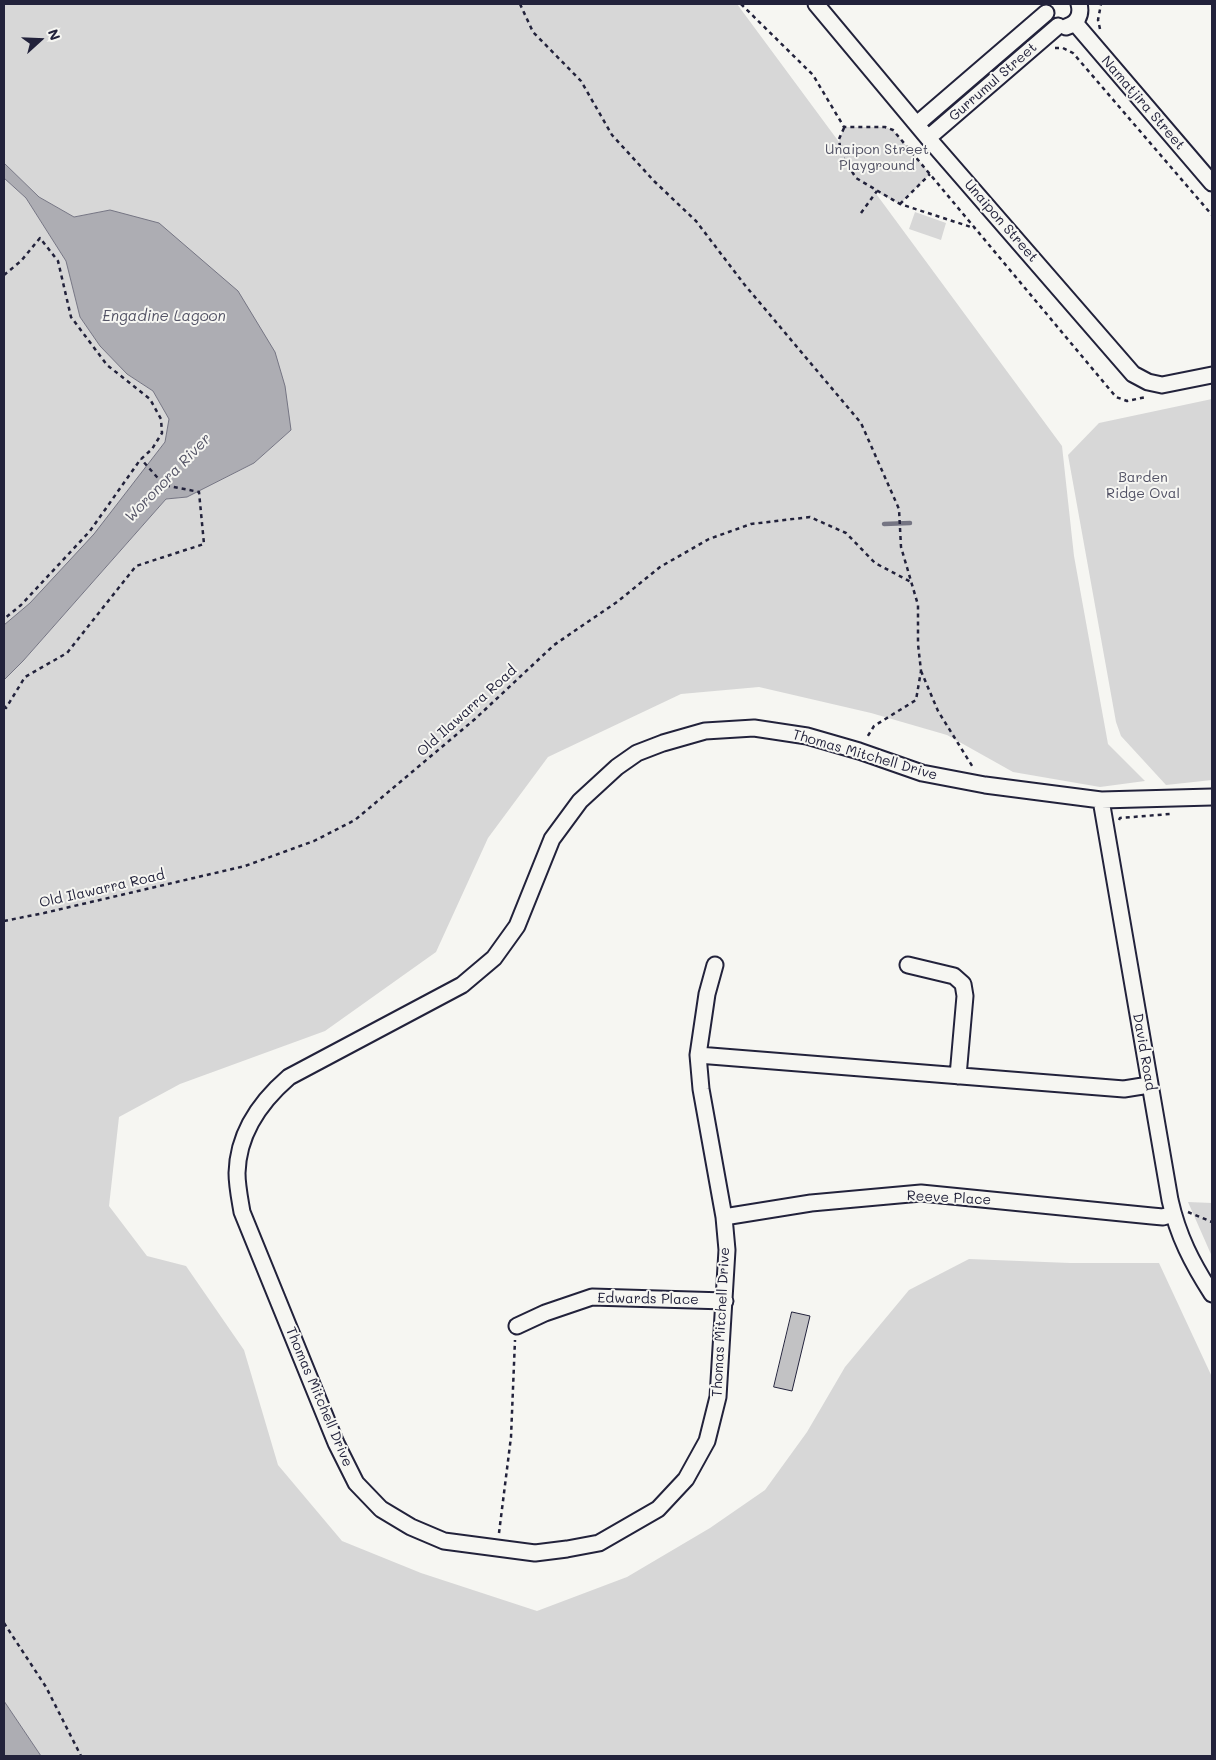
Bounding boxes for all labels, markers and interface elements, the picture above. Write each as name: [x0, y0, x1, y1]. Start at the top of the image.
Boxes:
north arrow: [15, 15, 65, 65]
text: N: [44, 26, 65, 43]
street label: Gurrumul Street: [946, 39, 1040, 125]
street label: Namatjira Street: [1098, 53, 1188, 153]
park label: Unaipon Street Playground: [825, 142, 929, 174]
street label: Unaipon Street: [961, 176, 1041, 266]
water label: Engadine Lagoon: [102, 307, 226, 325]
water label: Woronora River: [121, 430, 215, 526]
park label: Barden Ridge Oval: [1106, 470, 1180, 502]
street label: Old Ilawarra Road: [414, 662, 520, 760]
street label: Thomas Mitchell Drive: [791, 726, 939, 784]
street label: Old Ilawarra Road: [38, 866, 166, 912]
street label: David Road: [1129, 1012, 1159, 1092]
street label: Reeve Place: [906, 1187, 992, 1209]
street label: Thomas Mitchell Drive: [709, 1247, 733, 1397]
street label: Edwards Place: [597, 1290, 699, 1308]
street label: Thomas Mitchell Drive: [282, 1325, 356, 1469]

